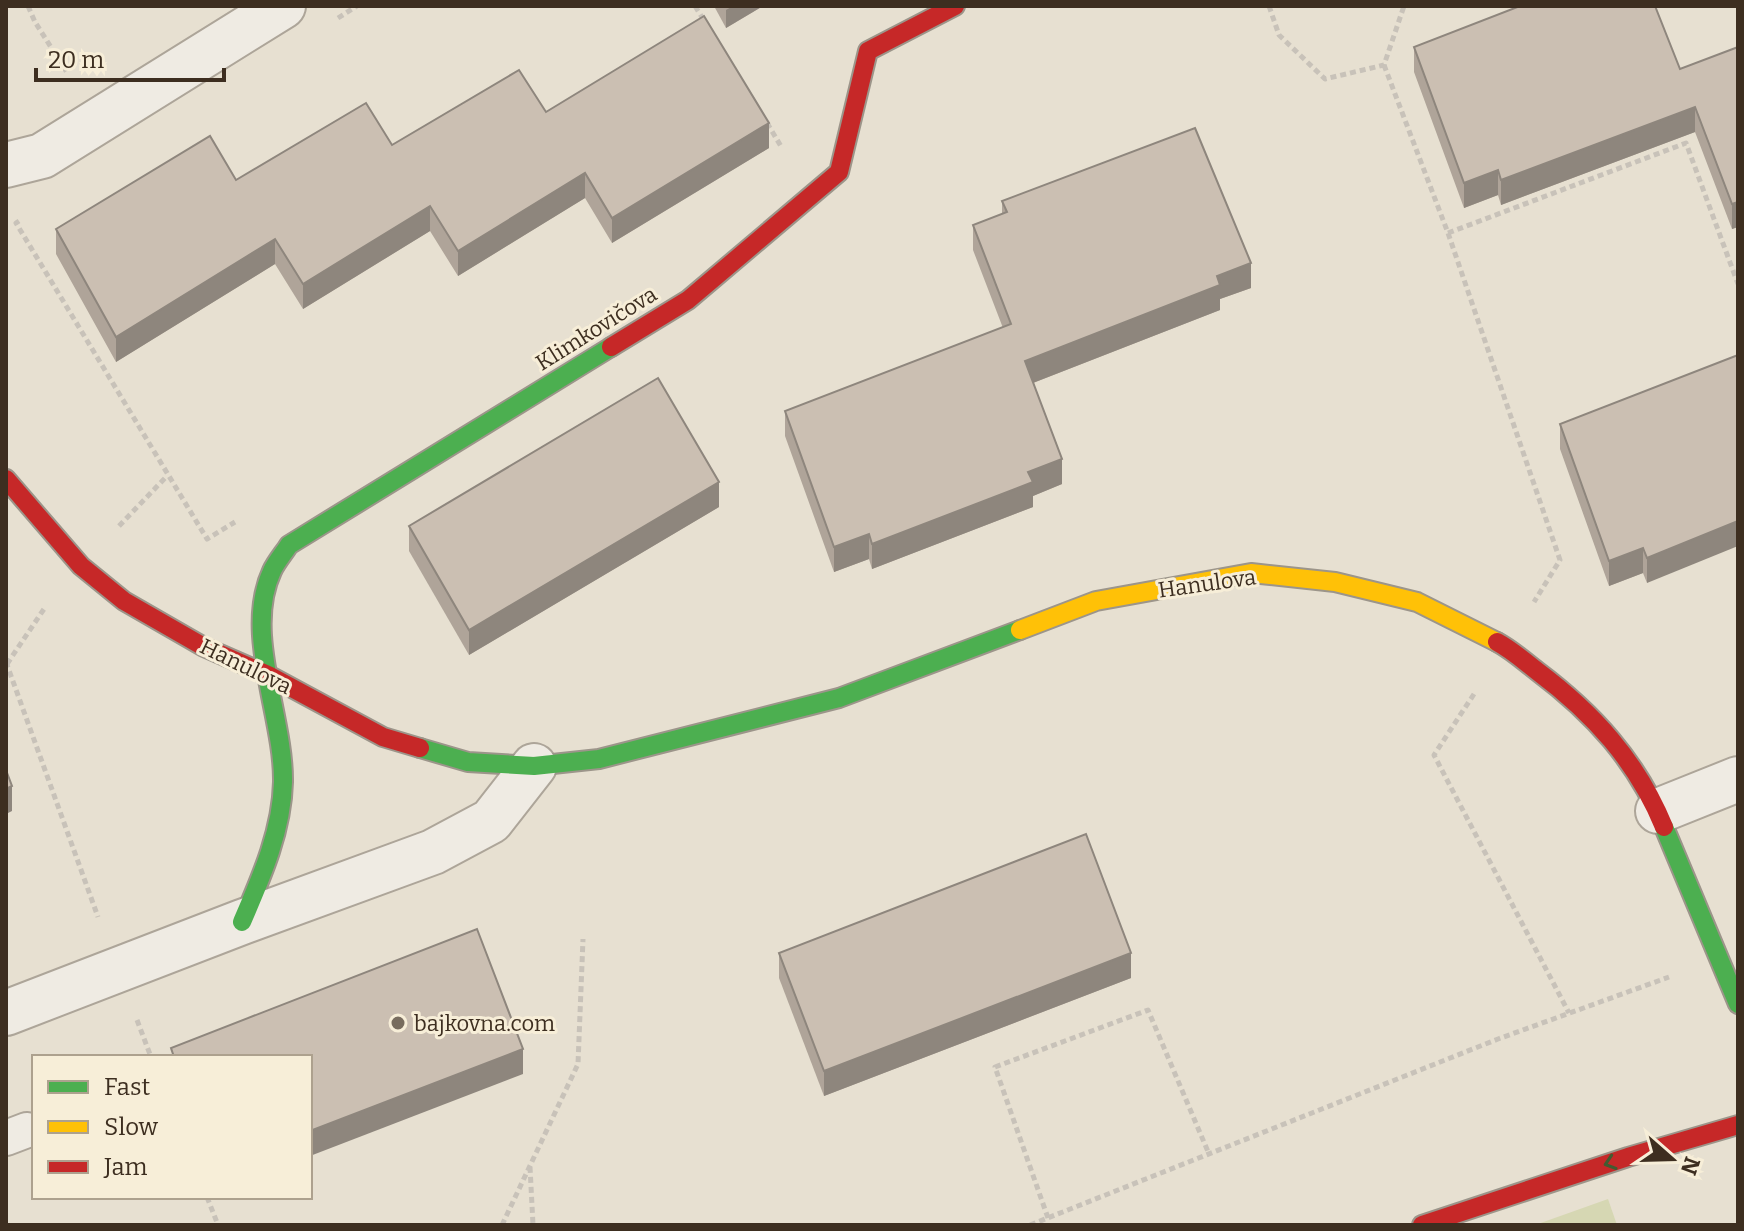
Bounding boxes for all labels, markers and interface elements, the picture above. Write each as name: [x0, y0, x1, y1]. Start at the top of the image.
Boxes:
scale bar: [36, 32, 224, 82]
text: 20 m: [48, 46, 104, 74]
street label: Klimkovičova: [531, 280, 662, 376]
street label: Hanulova: [1156, 563, 1258, 604]
street label: Hanulova: [196, 633, 296, 700]
place label: bajkovna.com: [414, 1010, 555, 1037]
marker: bajkovna.com: [389, 1014, 407, 1032]
legend: [32, 1055, 312, 1199]
text: Fast: [104, 1073, 150, 1101]
text: Slow: [104, 1113, 159, 1141]
north arrow: [1632, 1119, 1712, 1199]
text: Jam: [103, 1153, 148, 1181]
text: N: [1675, 1153, 1706, 1178]
one-way arrow: [1603, 1154, 1617, 1170]

